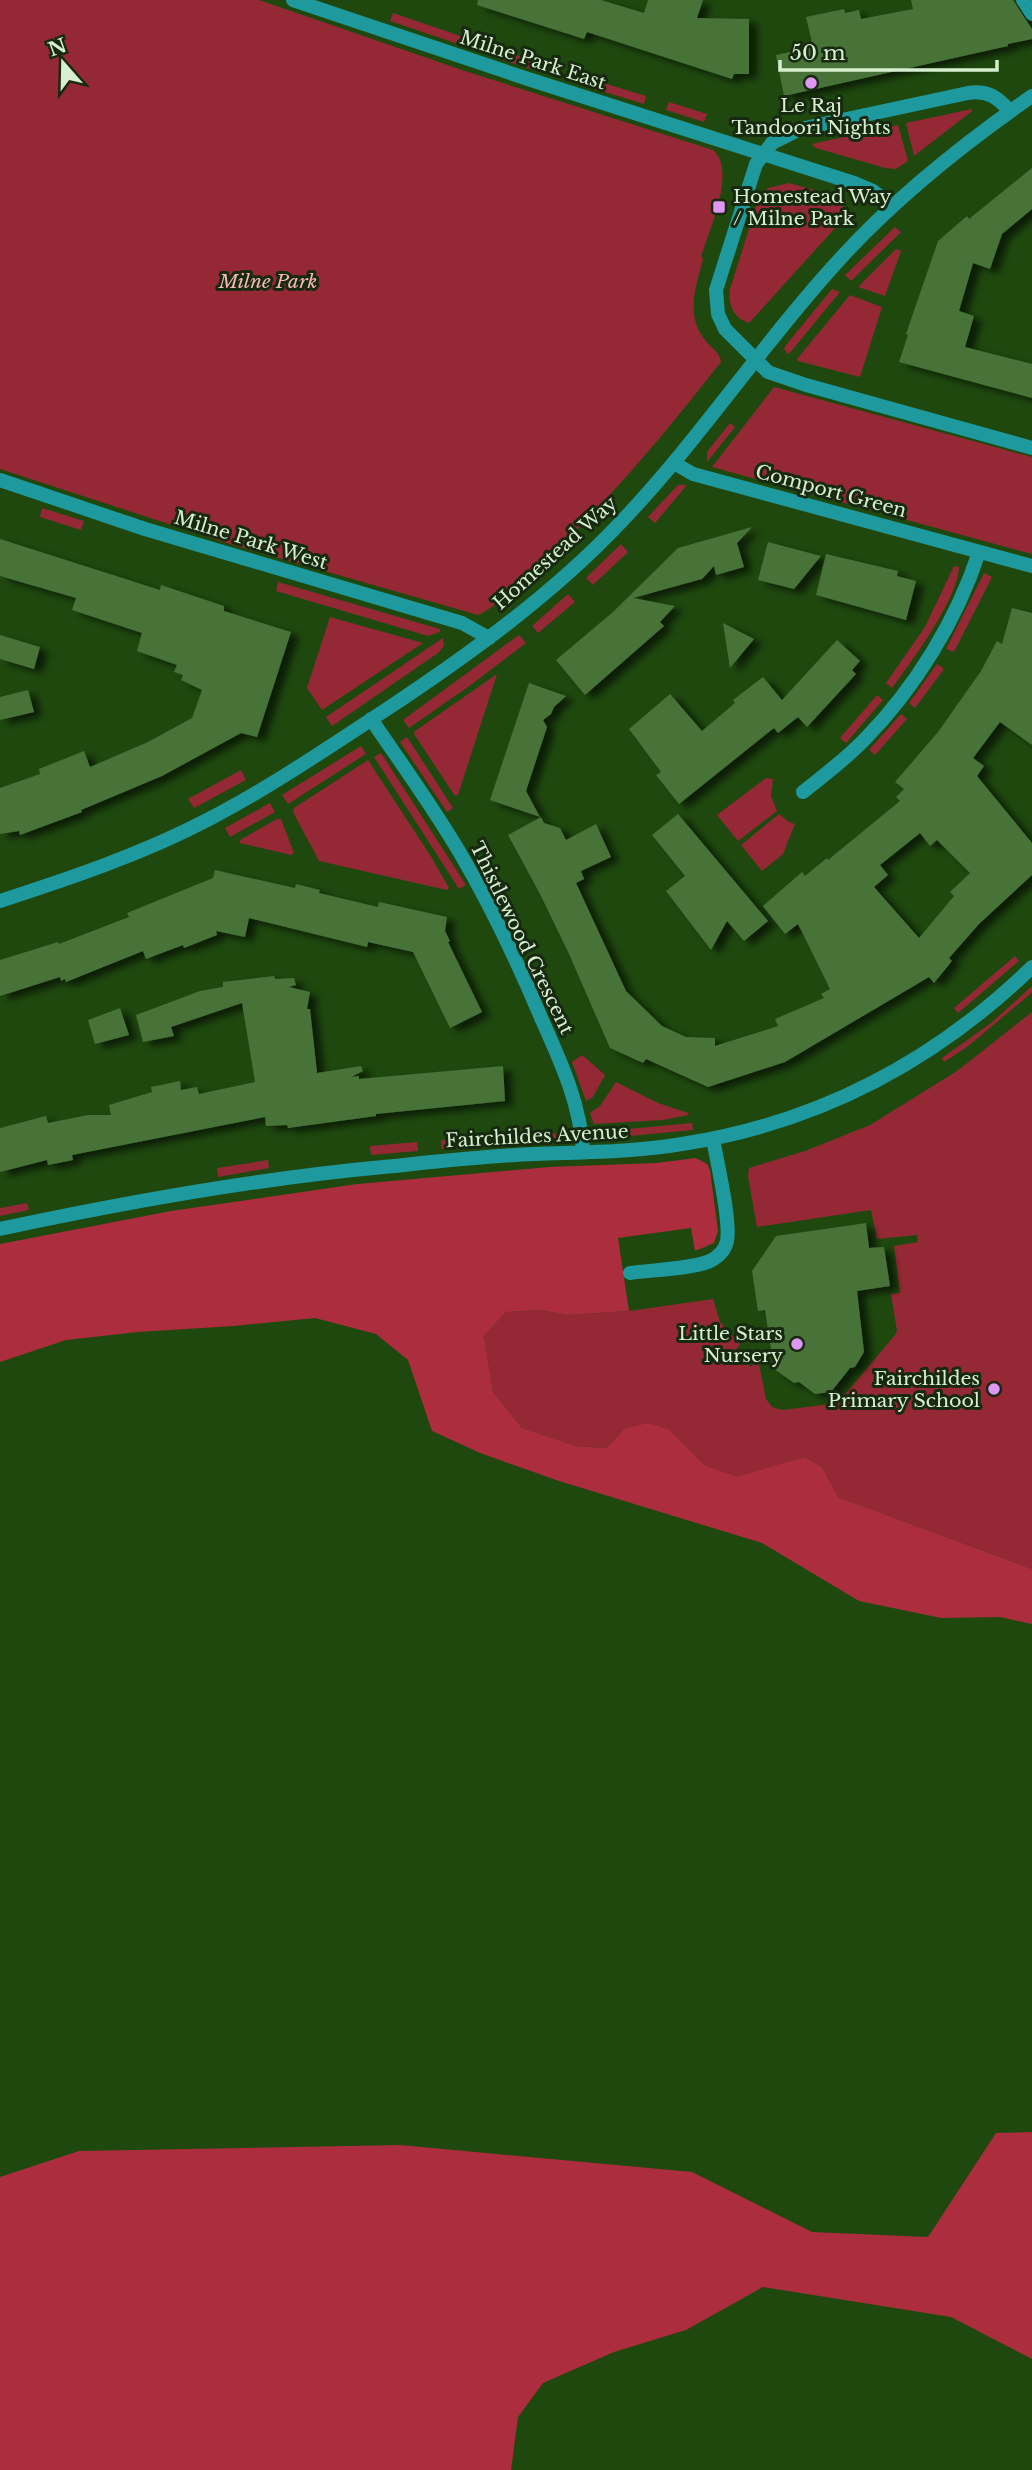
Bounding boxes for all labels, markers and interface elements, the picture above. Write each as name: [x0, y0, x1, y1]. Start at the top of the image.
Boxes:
street label: Milne Park East: [457, 26, 610, 95]
north arrow: [28, 28, 98, 98]
scale bar: [780, 28, 997, 72]
text: N: [45, 34, 70, 61]
text: 50 m: [790, 40, 846, 66]
marker: Le Raj Tandoori Nights: [803, 75, 819, 91]
place label: Le Raj Tandoori Nights: [731, 94, 891, 139]
place label: Homestead Way / Milne Park: [733, 185, 891, 230]
marker: Homestead Way / Milne Park: [711, 199, 727, 215]
park label: Milne Park: [218, 270, 317, 293]
street label: Comport Green: [753, 460, 909, 522]
street label: Homestead Way: [488, 491, 622, 615]
street label: Milne Park West: [172, 506, 331, 574]
street label: Thistlewood Crescent: [465, 838, 579, 1039]
street label: Fairchildes Avenue: [445, 1120, 629, 1152]
place label: Little Stars Nursery: [678, 1322, 783, 1367]
marker: Little Stars Nursery: [789, 1336, 805, 1352]
place label: Fairchildes Primary School: [828, 1367, 980, 1412]
marker: Fairchildes Primary School: [986, 1381, 1002, 1397]

